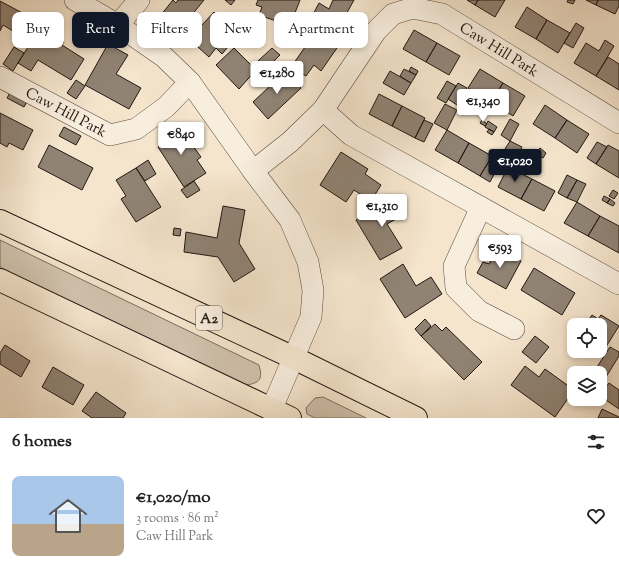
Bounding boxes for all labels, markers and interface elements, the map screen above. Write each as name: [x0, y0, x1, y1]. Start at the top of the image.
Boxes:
chip: Buy: [12, 12, 64, 48]
chip: Rent: [72, 12, 129, 48]
chip: Filters: [137, 12, 202, 48]
chip: New: [210, 12, 266, 48]
chip: Apartment: [274, 12, 368, 48]
street label: Caw Hill Park: [455, 18, 542, 83]
pin: €1,280: [244, 61, 310, 95]
text: €1,280: [259, 65, 295, 83]
street label: Caw Hill Park: [21, 83, 110, 143]
pin: €1,340: [450, 89, 516, 123]
text: €1,340: [466, 93, 500, 111]
pin: €840: [157, 122, 205, 156]
text: €840: [167, 126, 195, 144]
pin: €1,020: [482, 149, 548, 183]
text: €1,020: [498, 153, 532, 171]
pin: €1,310: [349, 194, 415, 228]
text: €1,310: [366, 198, 398, 216]
pin: €593: [476, 235, 524, 269]
text: €593: [488, 239, 512, 257]
road number: A2: [196, 306, 222, 330]
map controls: [567, 318, 607, 406]
button: locate: [567, 318, 607, 358]
button: layers: [567, 366, 607, 406]
text: 6 homes: [12, 430, 72, 454]
icon: filters: [585, 431, 607, 453]
text: €1,020/mo: [136, 486, 211, 510]
icon: home: [44, 492, 92, 540]
icon: heart: [585, 505, 607, 527]
text: 3 rooms · 86 m²: [136, 510, 219, 528]
text: Caw Hill Park: [136, 528, 213, 546]

